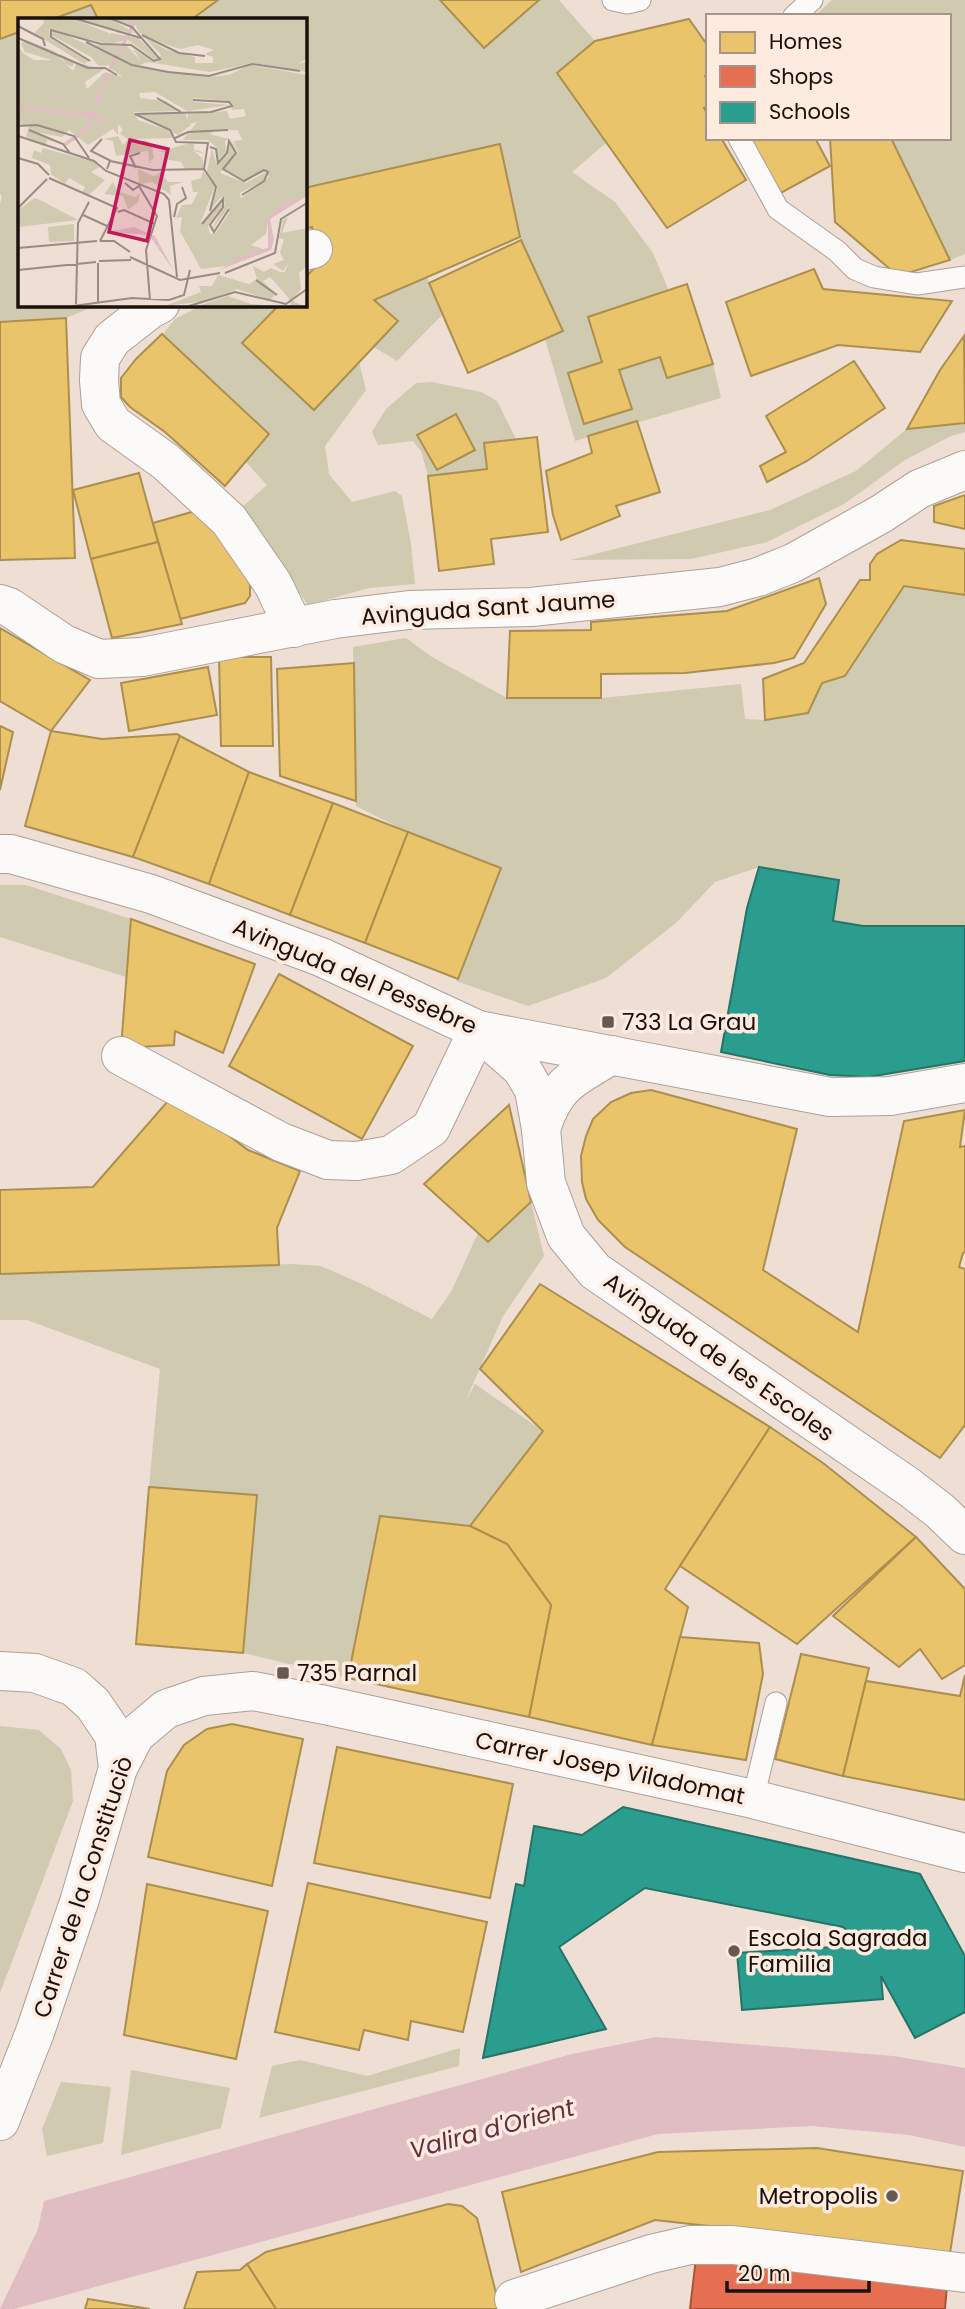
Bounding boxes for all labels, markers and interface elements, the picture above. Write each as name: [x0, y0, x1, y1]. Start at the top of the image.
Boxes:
legend: [706, 14, 951, 140]
inset map: [18, 18, 306, 306]
text: Homes: [769, 27, 843, 56]
text: Shops: [769, 62, 833, 91]
text: Schools: [769, 97, 851, 126]
street label: Avinguda Sant Jaume: [360, 583, 616, 633]
street label: Avinguda del Pessebre: [228, 910, 482, 1042]
place label: 733 La Grau: [622, 1006, 756, 1038]
marker: 733 La Grau: [600, 1014, 616, 1030]
street label: Avinguda de les Escoles: [597, 1265, 841, 1449]
place label: 735 Parnal: [297, 1657, 417, 1689]
marker: 735 Parnal: [275, 1665, 291, 1681]
street label: Carrer Josep Viladomat: [472, 1724, 748, 1812]
street label: Carrer de la Constituciò: [26, 1752, 140, 2022]
place label: Escola Sagrada Familia: [748, 1922, 928, 1980]
marker: Escola Sagrada Familia: [726, 1943, 742, 1959]
water label: Valira d'Orient: [406, 2090, 579, 2166]
place label: Metropolis: [759, 2180, 878, 2212]
marker: Metropolis: [884, 2188, 900, 2204]
scale bar: [727, 2250, 869, 2294]
text: 20 m: [738, 2259, 791, 2288]

